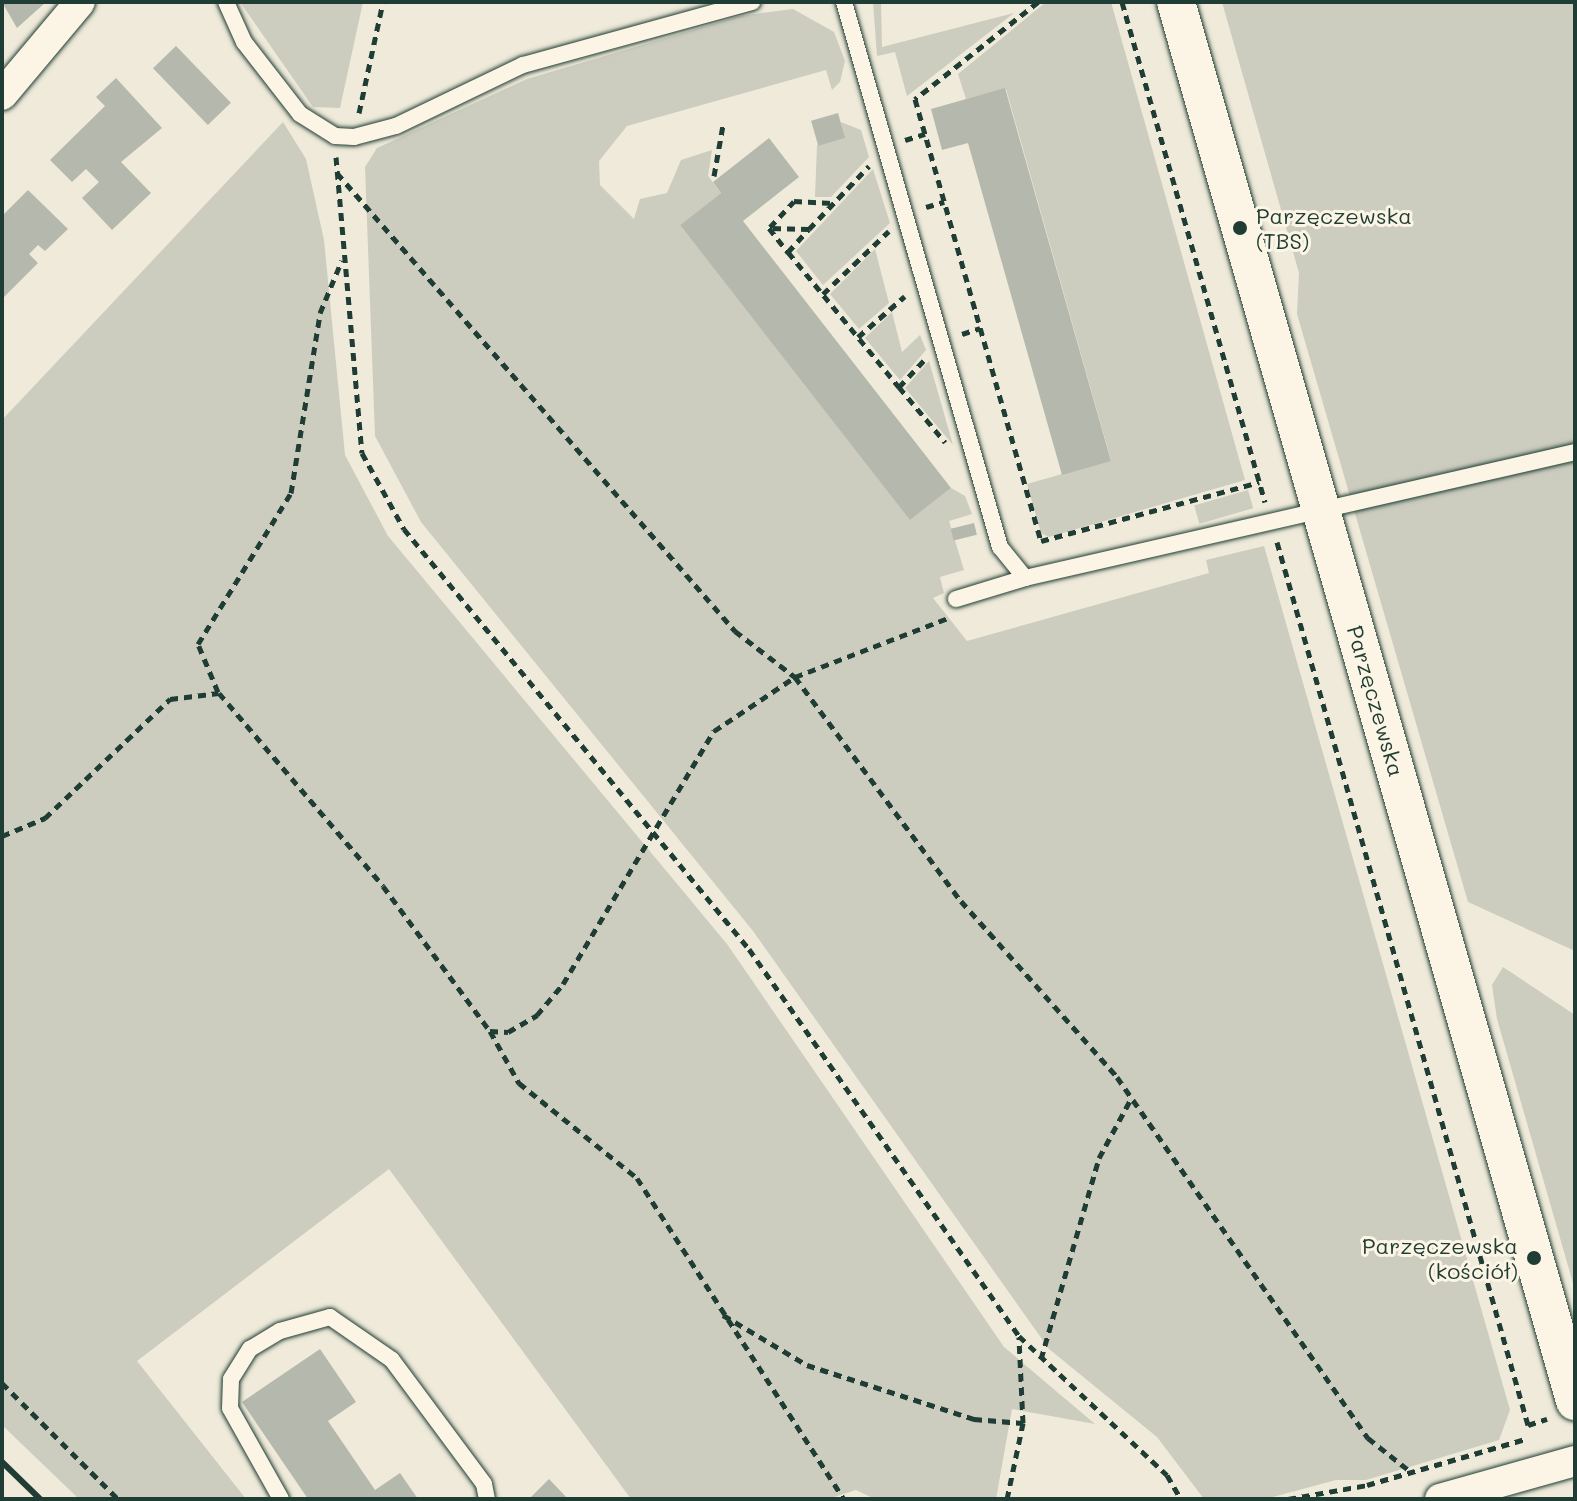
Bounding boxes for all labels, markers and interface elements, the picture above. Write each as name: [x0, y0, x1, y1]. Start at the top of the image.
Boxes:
place label: Parzęczewska (TBS): [1256, 202, 1412, 254]
marker: Parzęczewska (TBS): [1231, 219, 1249, 237]
street label: Parzęczewska: [1342, 622, 1410, 780]
place label: Parzęczewska (kościół): [1362, 1232, 1518, 1284]
marker: Parzęczewska (kościół): [1525, 1249, 1543, 1267]

